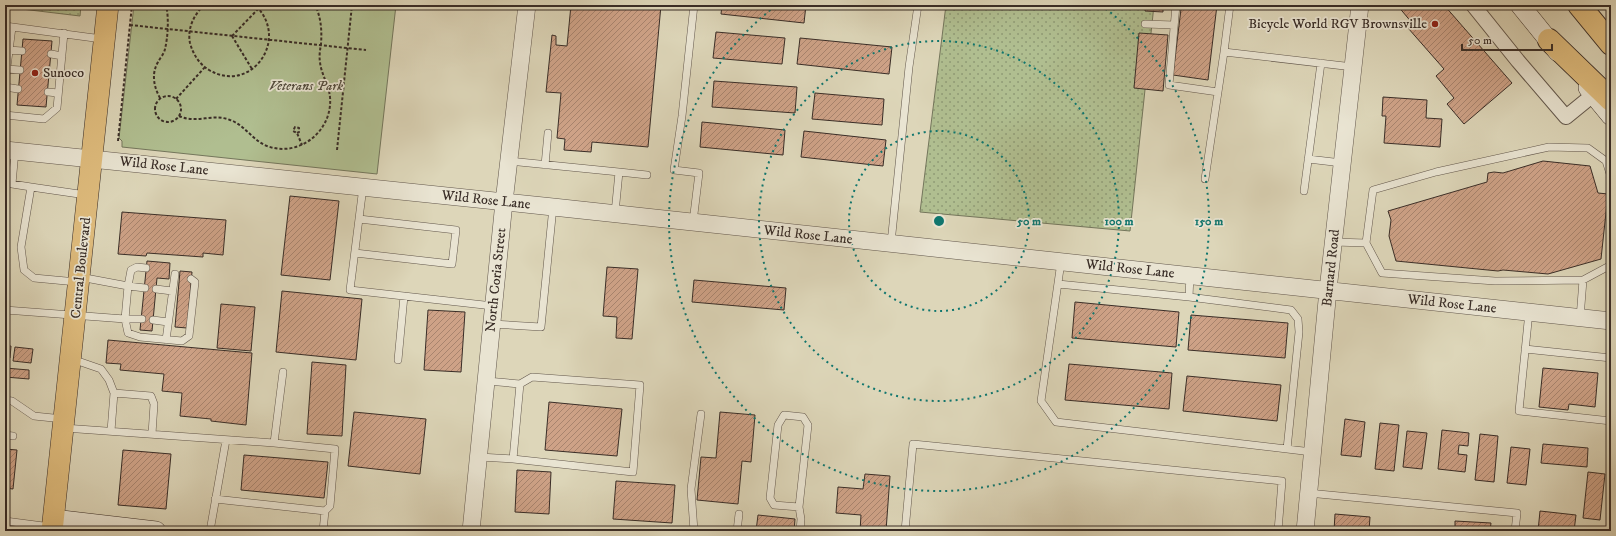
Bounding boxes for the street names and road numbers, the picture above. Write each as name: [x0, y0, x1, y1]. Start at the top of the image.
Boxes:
street label: Wild Rose Lane: [118, 152, 210, 180]
street label: Wild Rose Lane: [440, 186, 532, 214]
street label: Central Boulevard: [67, 216, 95, 320]
street label: Wild Rose Lane: [762, 221, 854, 249]
street label: North Coria Street: [482, 226, 510, 333]
street label: Barnard Road: [1318, 229, 1344, 307]
street label: Wild Rose Lane: [1084, 255, 1176, 283]
street label: Wild Rose Lane: [1406, 290, 1498, 318]

